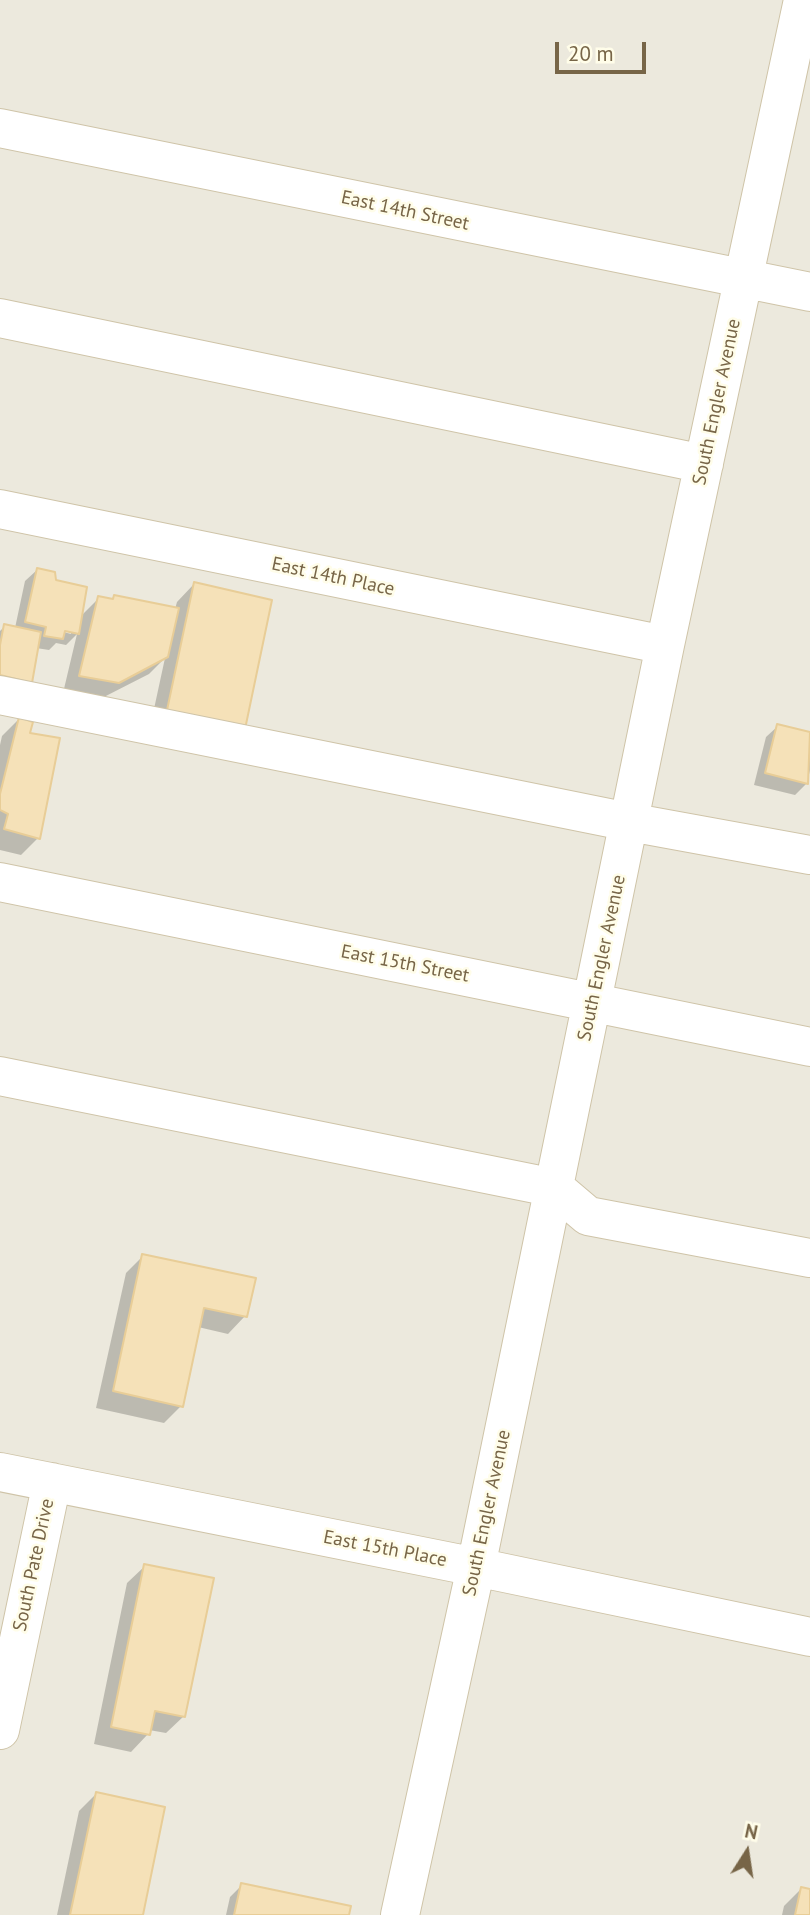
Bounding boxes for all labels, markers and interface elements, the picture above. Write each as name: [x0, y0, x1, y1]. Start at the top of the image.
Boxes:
scale bar: [558, 28, 649, 72]
text: 20 m: [568, 40, 614, 67]
street label: East 14th Street: [339, 186, 471, 236]
street label: South Engler Avenue: [688, 317, 746, 487]
street label: East 14th Place: [269, 553, 397, 601]
street label: South Engler Avenue: [573, 873, 631, 1043]
street label: East 15th Street: [339, 940, 471, 988]
street label: South Engler Avenue: [458, 1428, 516, 1598]
street label: South Pate Drive: [9, 1496, 59, 1634]
street label: East 15th Place: [321, 1526, 449, 1572]
north arrow: [712, 1817, 782, 1887]
text: N: [743, 1818, 760, 1844]

